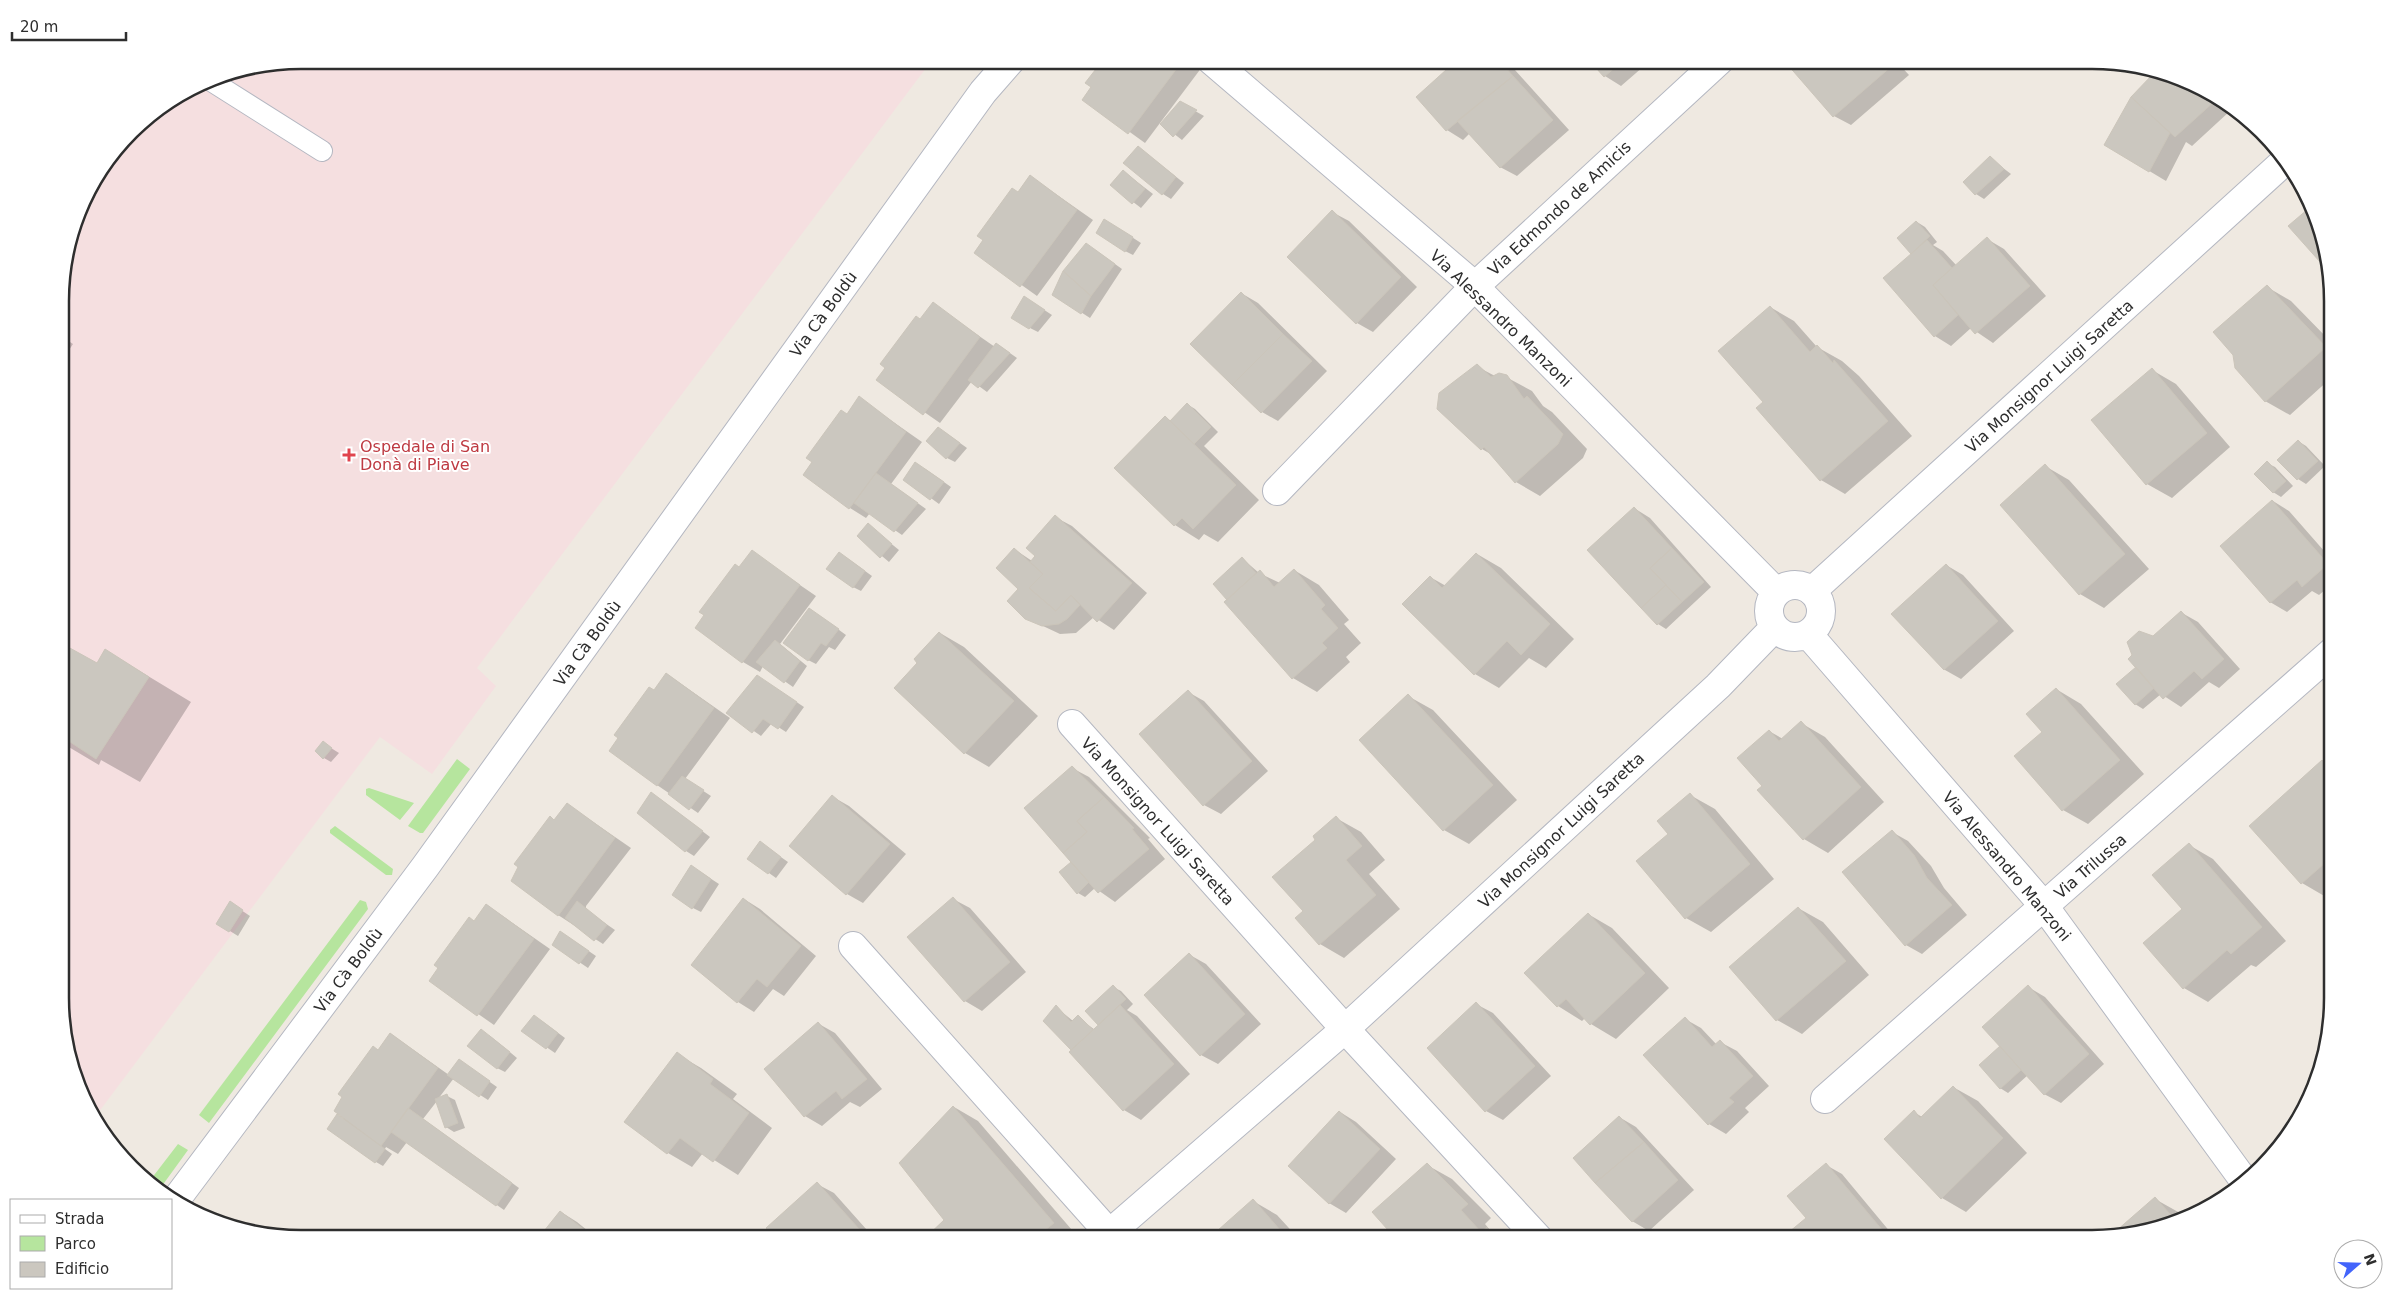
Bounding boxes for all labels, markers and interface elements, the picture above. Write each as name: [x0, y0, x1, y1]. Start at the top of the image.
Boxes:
scale bar: [12, 10, 126, 42]
text: 20 m: [20, 18, 58, 36]
street label: Via Edmondo de Amicis: [1484, 137, 1635, 280]
street label: Via Alessandro Manzoni: [1426, 246, 1575, 391]
street label: Via Cà Boldù: [786, 268, 861, 361]
street label: Via Monsignor Luigi Saretta: [1961, 296, 2137, 457]
place label: Ospedale di San Donà di Piave: [360, 437, 490, 474]
marker: Ospedale di San Donà di Piave: [342, 448, 356, 462]
street label: Via Cà Boldù: [550, 597, 625, 690]
street label: Via Monsignor Luigi Saretta: [1077, 733, 1238, 909]
street label: Via Monsignor Luigi Saretta: [1475, 749, 1648, 912]
street label: Via Alessandro Manzoni: [1938, 788, 2075, 945]
street label: Via Trilussa: [2050, 830, 2130, 903]
street label: Via Cà Boldù: [310, 924, 387, 1017]
legend: [10, 1199, 172, 1289]
text: Strada: [55, 1210, 104, 1228]
text: Parco: [55, 1235, 96, 1253]
north arrow: [2333, 1239, 2383, 1289]
text: N: [2361, 1251, 2380, 1268]
text: Edificio: [55, 1260, 109, 1278]

